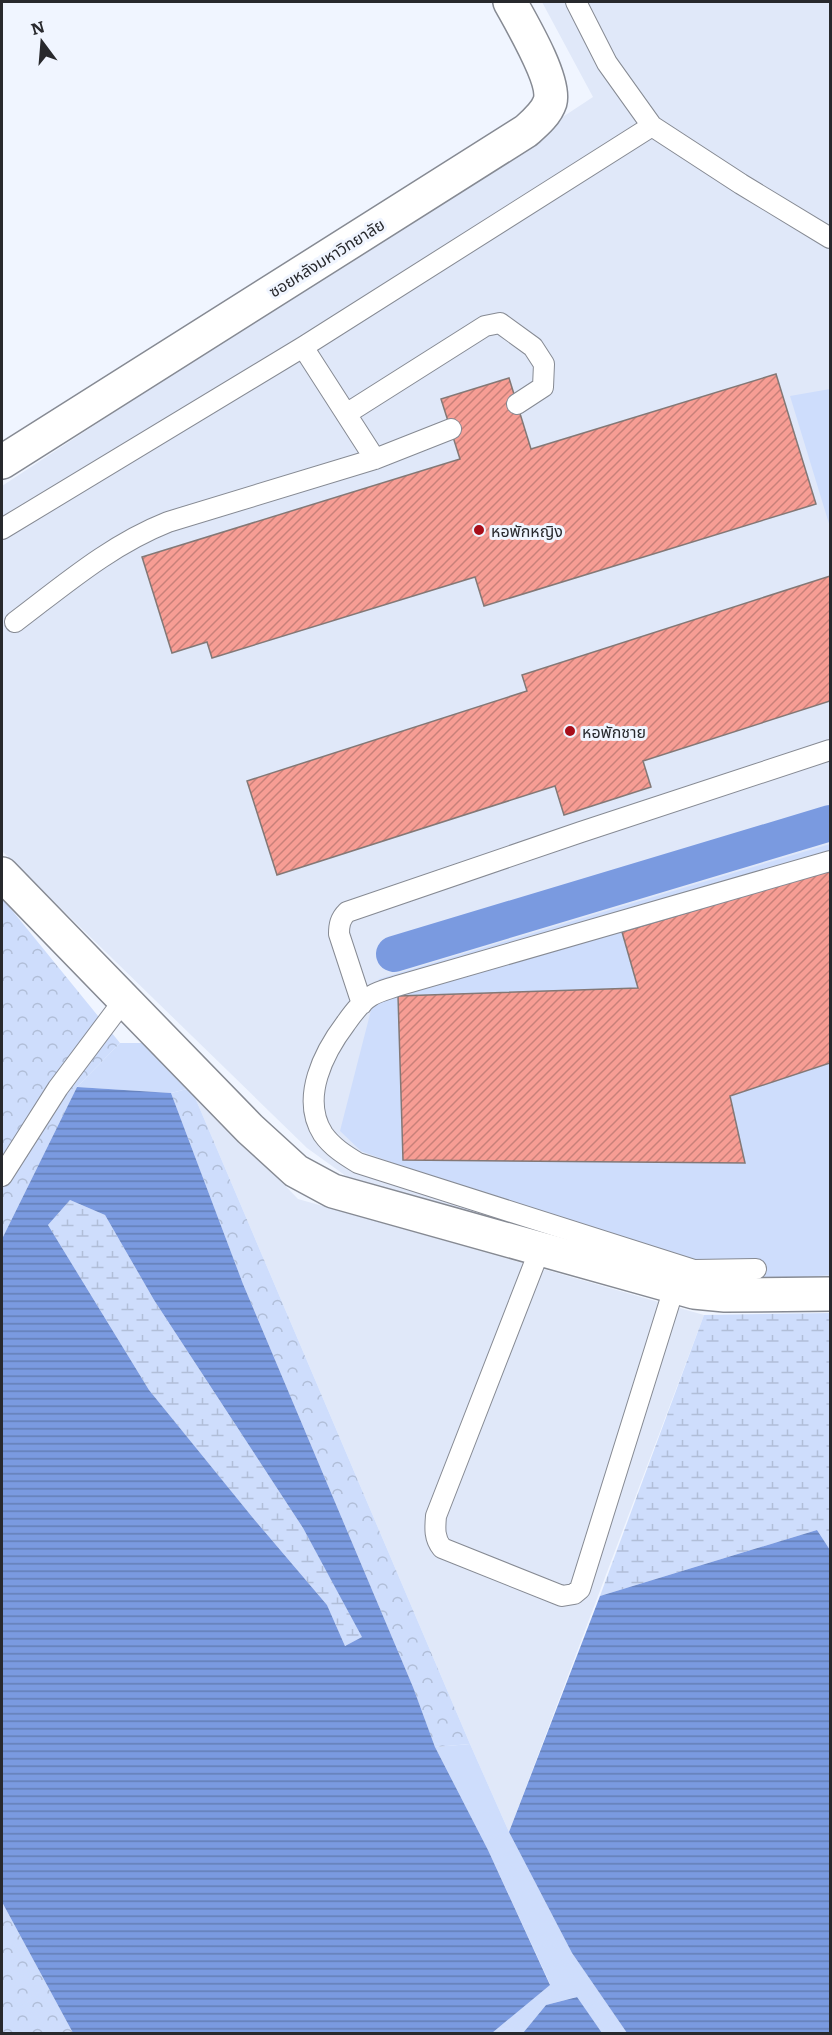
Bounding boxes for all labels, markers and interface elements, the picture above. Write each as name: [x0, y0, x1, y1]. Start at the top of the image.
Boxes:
north arrow: [12, 12, 72, 72]
text: N: [28, 13, 47, 40]
street label: ซอยหลังมหาวิทยาลัย: [263, 212, 389, 302]
place label: หอพักหญิง: [491, 518, 563, 542]
marker: หอพักหญิง: [472, 523, 486, 537]
place label: หอพักชาย: [582, 719, 646, 743]
marker: หอพักชาย: [563, 724, 577, 738]

